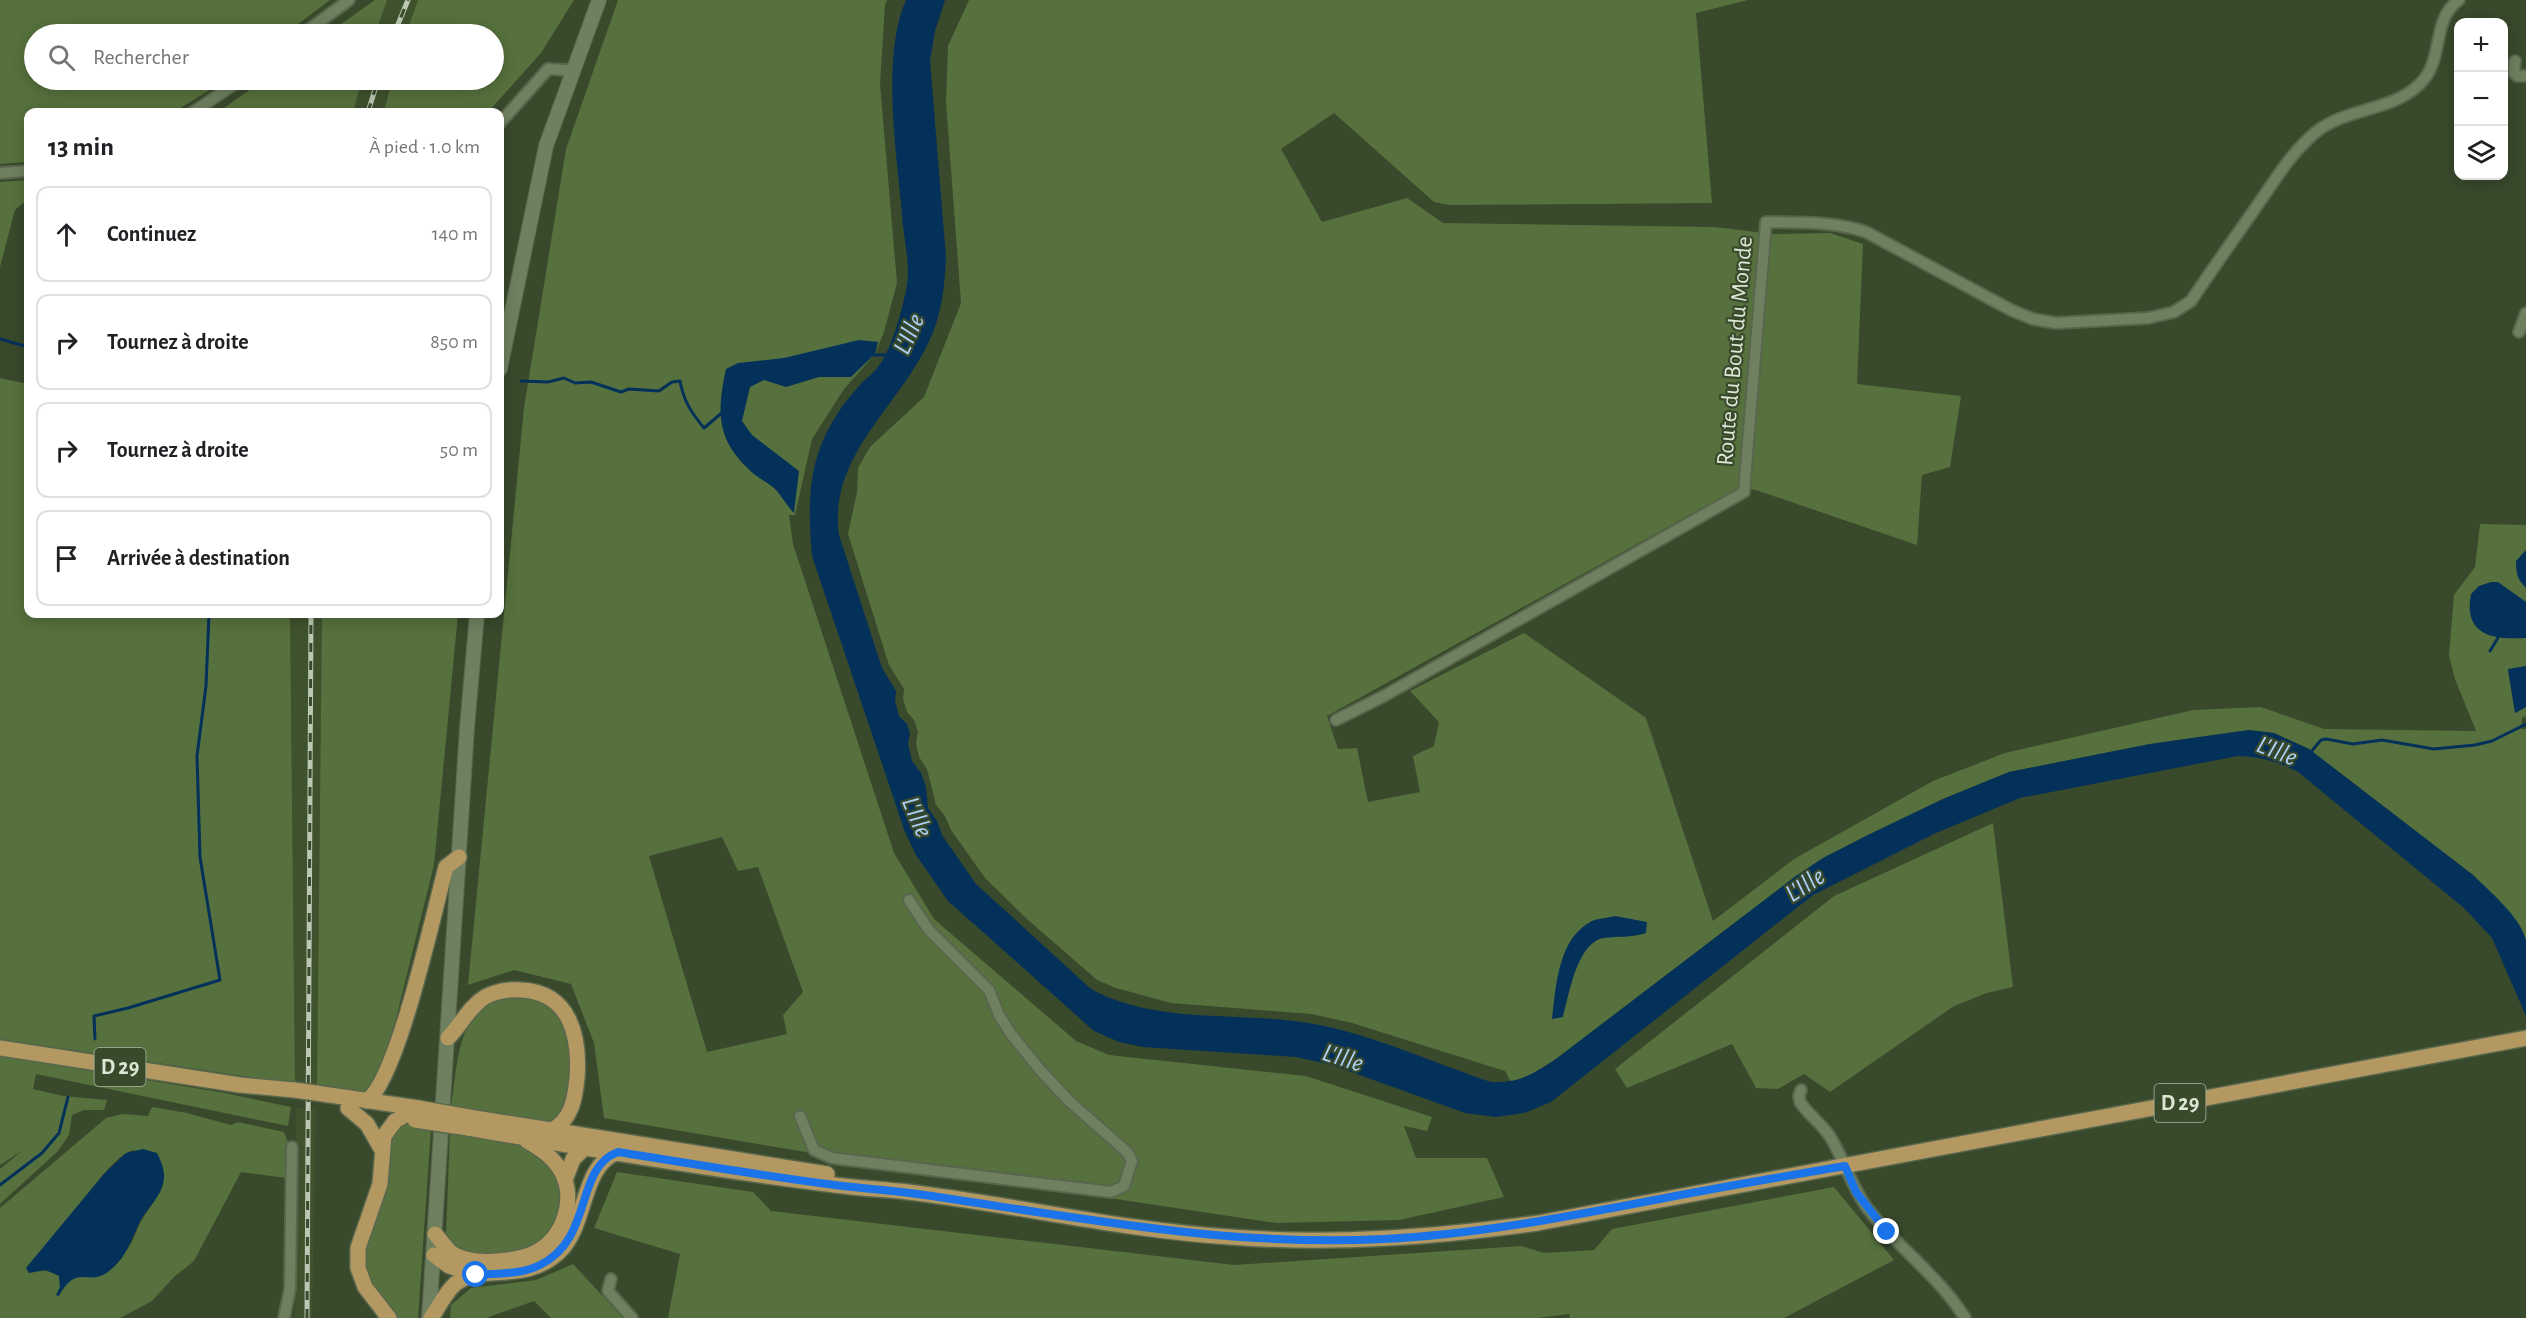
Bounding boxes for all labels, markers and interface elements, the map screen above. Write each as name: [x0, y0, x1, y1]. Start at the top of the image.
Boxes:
map controls: [2454, 18, 2508, 180]
button: +: [2454, 18, 2508, 72]
search box: [24, 24, 504, 90]
icon: search: [45, 41, 78, 74]
text: Rechercher: [93, 46, 189, 68]
button: −: [2454, 72, 2508, 126]
button: layers: [2454, 126, 2508, 180]
text: 13 min: [48, 134, 114, 160]
text: À pied · 1.0 km: [369, 137, 480, 157]
icon: ahead: [50, 218, 83, 251]
text: Continuez: [107, 223, 196, 245]
text: 140 m: [432, 224, 478, 244]
street label: Route du Bout du Monde: [1713, 235, 1757, 467]
water label: L'Ille: [888, 310, 930, 358]
icon: right: [50, 326, 83, 359]
text: Tournez à droite: [107, 331, 249, 353]
text: 850 m: [430, 332, 478, 352]
icon: right: [50, 434, 83, 467]
text: Tournez à droite: [107, 439, 249, 461]
text: 50 m: [440, 440, 478, 460]
icon: arrive: [50, 542, 83, 575]
text: Arrivée à destination: [107, 547, 290, 569]
water label: L'Ille: [2253, 731, 2301, 771]
water label: L'Ille: [897, 793, 937, 841]
water label: L'Ille: [1781, 863, 1830, 907]
water label: L'Ille: [1319, 1039, 1367, 1077]
road number: D 29: [94, 1048, 146, 1086]
road number: D 29: [2154, 1084, 2206, 1122]
route end: [1873, 1218, 1899, 1244]
route start: [462, 1261, 488, 1287]

